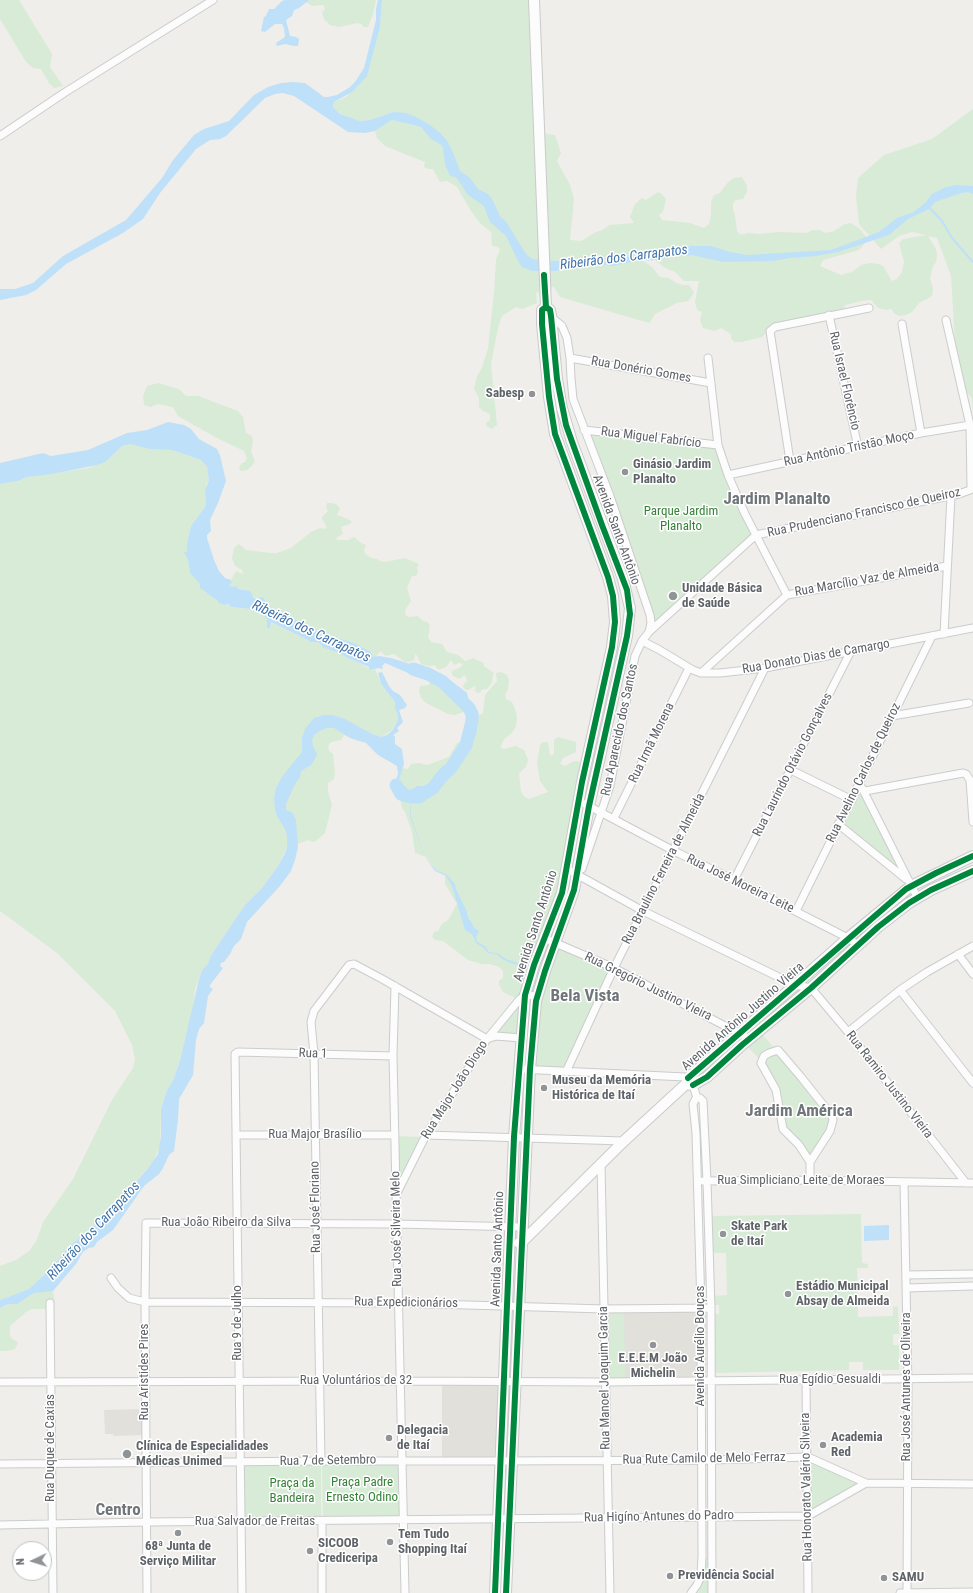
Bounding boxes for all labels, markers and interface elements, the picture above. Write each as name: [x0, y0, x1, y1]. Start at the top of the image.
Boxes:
water label: Ribeirão dos Carrapatos: [559, 242, 689, 274]
street label: Rua Israel Florêncio: [825, 330, 863, 432]
street label: Rua Donério Gomes: [590, 354, 692, 386]
place label: Sabesp: [486, 386, 524, 402]
marker: Sabesp: [527, 389, 537, 399]
street label: Rua Miguel Fabrício: [600, 424, 702, 452]
street label: Rua Antônio Tristão Moço: [782, 428, 916, 470]
place label: Ginásio Jardim Planalto: [633, 457, 711, 488]
marker: Ginásio Jardim Planalto: [620, 467, 630, 477]
street label: Avenida Santo Antônio: [589, 473, 643, 587]
street label: Rua Prudenciano Francisco de Queiroz: [766, 485, 962, 541]
district label: Jardim Planalto: [723, 490, 831, 510]
park label: Parque Jardim Planalto: [644, 504, 718, 535]
street label: Rua Marcílio Vaz de Almeida: [794, 560, 940, 600]
place label: Unidade Básica de Saúde: [682, 581, 762, 612]
marker: Unidade Básica de Saúde: [667, 590, 679, 602]
water label: Ribeirão dos Carrapatos: [249, 597, 373, 667]
street label: Rua Donato Dias de Camargo: [741, 636, 891, 678]
street label: Rua Aparecido dos Santos: [598, 662, 642, 798]
street label: Rua Laurindo Otávio Gonçalves: [750, 690, 836, 840]
street label: Rua Irmã Morena: [626, 700, 678, 786]
street label: Rua Avelino Carlos de Queiroz: [823, 701, 905, 845]
street label: Rua Braulino Ferreira de Almeida: [619, 791, 709, 947]
street label: Rua José Moreira Leite: [684, 851, 796, 917]
street label: Avenida Santo Antônio: [511, 868, 561, 984]
street label: Rua Gregório Justino Vieira: [582, 949, 714, 1025]
street label: Avenida Antônio Justino Vieira: [679, 960, 807, 1074]
district label: Bela Vista: [551, 987, 619, 1007]
street label: Rua Ramiro Justino Vieira: [842, 1028, 936, 1142]
street label: Rua Major João Diogo: [418, 1038, 492, 1142]
street label: Rua 1: [298, 1046, 328, 1062]
place label: Museu da Memória Histórica de Itaí: [552, 1073, 651, 1104]
marker: Museu da Memória Histórica de Itaí: [539, 1083, 549, 1093]
district label: Jardim América: [745, 1102, 853, 1122]
street label: Rua Major Brasílio: [268, 1127, 362, 1143]
street label: Rua José Floriano: [307, 1161, 325, 1253]
street label: Rua José Silveira Melo: [388, 1171, 406, 1287]
street label: Rua Simpliciano Leite de Moraes: [717, 1173, 885, 1189]
water label: Ribeirão dos Carrapatos: [44, 1178, 144, 1284]
street label: Avenida Santo Antônio: [488, 1191, 508, 1307]
street label: Rua João Ribeiro da Silva: [161, 1215, 291, 1231]
place label: Skate Park de Itaí: [731, 1219, 788, 1250]
marker: Skate Park de Itaí: [718, 1229, 728, 1239]
place label: Estádio Municipal Absay de Almeida: [796, 1279, 889, 1310]
street label: Rua 9 de Julho: [230, 1285, 246, 1361]
street label: Avenida Aurélio Bouças: [693, 1286, 709, 1406]
marker: Estádio Municipal Absay de Almeida: [783, 1289, 793, 1299]
street label: Rua Expedicionários: [354, 1294, 458, 1312]
street label: Rua Manoel Joaquim Garcia: [596, 1306, 614, 1450]
street label: Rua José Antunes de Oliveira: [899, 1312, 915, 1462]
street label: Rua Aristides Pires: [137, 1323, 153, 1421]
marker: E.E.E.M João Michelin: [648, 1340, 658, 1350]
place label: E.E.E.M João Michelin: [619, 1351, 687, 1382]
street label: Rua Egídio Gesualdi: [779, 1372, 881, 1388]
street label: Rua Voluntários de 32: [300, 1373, 412, 1389]
street label: Rua Duque de Caxias: [43, 1394, 59, 1502]
street label: Rua Honorato Valério Silveira: [798, 1412, 816, 1562]
place label: Delegacia de Itaí: [397, 1423, 448, 1454]
place label: Academia Red: [831, 1430, 883, 1461]
marker: Delegacia de Itaí: [384, 1433, 394, 1443]
place label: Clínica de Especialidades Médicas Unimed: [136, 1439, 269, 1470]
marker: Academia Red: [818, 1440, 828, 1450]
marker: Clínica de Especialidades Médicas Unimed: [121, 1448, 133, 1460]
street label: Rua Rute Camilo de Melo Ferraz: [622, 1450, 786, 1468]
street label: Rua 7 de Setembro: [280, 1452, 376, 1470]
park label: Praça Padre Ernesto Odino: [326, 1475, 398, 1506]
park label: Praça da Bandeira: [269, 1476, 315, 1507]
district label: Centro: [95, 1501, 141, 1521]
street label: Rua Higíno Antunes do Padro: [584, 1508, 734, 1526]
street label: Rua Salvador de Freitas: [195, 1514, 315, 1530]
place label: Tem Tudo Shopping Itaí: [398, 1527, 467, 1558]
marker: 68ª Junta de Serviço Militar: [173, 1528, 183, 1538]
place label: SICOOB Crediceripa: [318, 1536, 378, 1567]
marker: Tem Tudo Shopping Itaí: [385, 1537, 395, 1547]
place label: 68ª Junta de Serviço Militar: [140, 1539, 216, 1570]
north arrow: [12, 1541, 52, 1581]
marker: SICOOB Crediceripa: [305, 1546, 315, 1556]
text: N: [14, 1558, 27, 1566]
place label: Previdência Social: [678, 1568, 774, 1584]
place label: SAMU: [892, 1570, 924, 1586]
marker: Previdência Social: [665, 1571, 675, 1581]
marker: SAMU: [879, 1573, 889, 1583]

